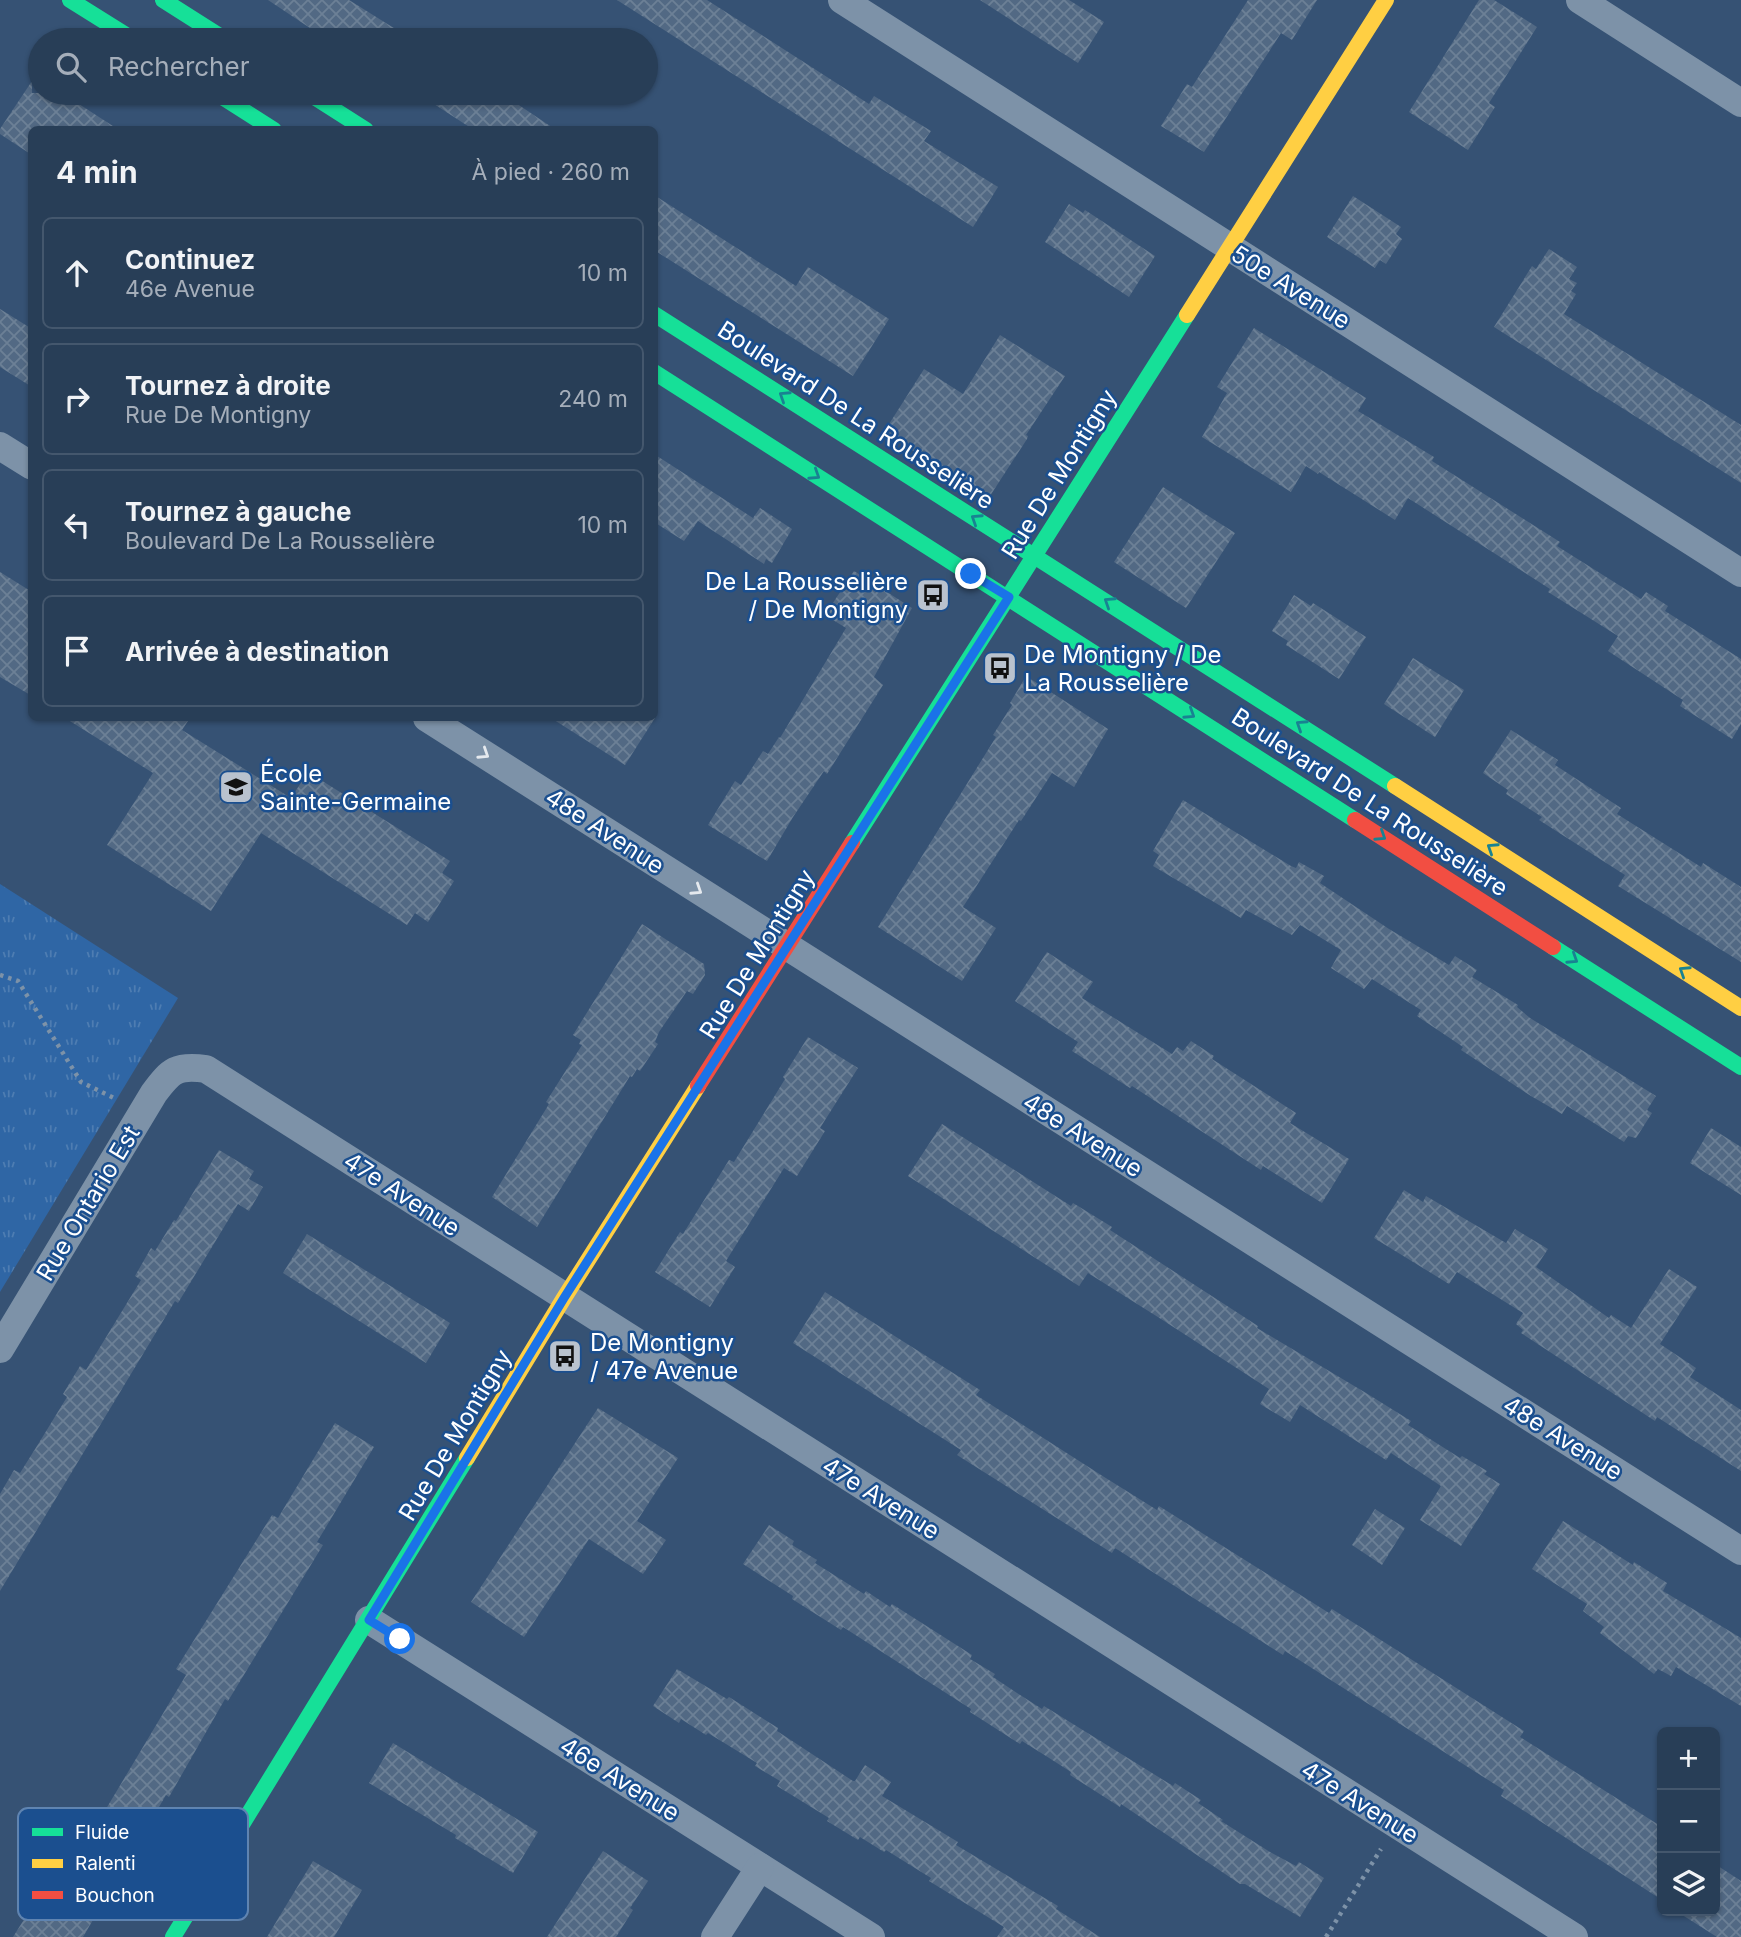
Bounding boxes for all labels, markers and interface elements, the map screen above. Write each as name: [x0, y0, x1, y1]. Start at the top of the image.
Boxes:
search box: [28, 28, 658, 105]
icon: search: [52, 48, 90, 86]
text: Rechercher: [108, 51, 249, 82]
text: 4 min: [56, 154, 138, 190]
text: À pied · 260 m: [472, 158, 630, 186]
street label: 50e Avenue: [1226, 239, 1356, 335]
text: Continuez: [125, 244, 255, 275]
icon: ahead: [58, 254, 96, 292]
text: 10 m: [578, 259, 628, 287]
text: 46e Avenue: [125, 275, 255, 303]
street label: Boulevard De La Rousselière: [712, 315, 1000, 515]
text: Tournez à droite: [125, 370, 331, 401]
icon: right: [58, 380, 96, 418]
street label: Rue De Montigny: [995, 384, 1123, 564]
text: 240 m: [558, 385, 628, 413]
one-way arrow: [779, 392, 792, 405]
text: Rue De Montigny: [125, 401, 311, 429]
one-way arrow: [808, 466, 821, 479]
text: Tournez à gauche: [125, 496, 351, 527]
icon: left: [58, 506, 96, 544]
text: 10 m: [578, 511, 628, 539]
one-way arrow: [971, 514, 984, 527]
text: Boulevard De La Rousselière: [125, 527, 435, 555]
route end: [955, 558, 986, 589]
place label: De La Rousselière / De Montigny: [705, 567, 908, 624]
bus stop icon: De La Rousselière / De Montigny: [914, 576, 952, 614]
one-way arrow: [1104, 598, 1117, 611]
icon: arrive: [58, 632, 96, 670]
text: Arrivée à destination: [125, 636, 390, 667]
place label: De Montigny / De La Rousselière: [1024, 640, 1221, 697]
bus stop icon: De Montigny / De La Rousselière: [981, 649, 1019, 687]
street label: Boulevard De La Rousselière: [1226, 702, 1514, 902]
one-way arrow: [1182, 705, 1195, 718]
one-way arrow: [1295, 721, 1308, 734]
one-way arrow: [477, 746, 490, 759]
place label: École Sainte-Germaine: [260, 758, 451, 816]
school or university icon: École Sainte-Germaine: [217, 768, 255, 806]
street label: 48e Avenue: [540, 782, 670, 880]
one-way arrow: [1374, 828, 1387, 841]
one-way arrow: [1487, 844, 1500, 857]
street label: Rue De Montigny: [693, 864, 821, 1044]
one-way arrow: [689, 881, 702, 894]
one-way arrow: [1565, 951, 1578, 964]
one-way arrow: [1678, 966, 1691, 979]
street label: 48e Avenue: [1018, 1087, 1148, 1183]
street label: Rue Ontario Est: [30, 1120, 146, 1286]
street label: 47e Avenue: [338, 1146, 466, 1242]
place label: De Montigny / 47e Avenue: [590, 1328, 738, 1385]
bus stop icon: De Montigny / 47e Avenue: [546, 1337, 584, 1375]
street label: Rue De Montigny: [393, 1344, 517, 1526]
street label: 48e Avenue: [1498, 1390, 1628, 1486]
street label: 47e Avenue: [817, 1450, 945, 1546]
route start: [384, 1623, 415, 1654]
map controls: [1657, 1727, 1720, 1916]
button: +: [1657, 1727, 1720, 1790]
street label: 46e Avenue: [555, 1731, 685, 1827]
street label: 47e Avenue: [1296, 1754, 1424, 1850]
button: −: [1657, 1790, 1720, 1853]
legend: [18, 1808, 248, 1920]
text: Fluide: [75, 1821, 129, 1844]
text: Ralenti: [75, 1852, 136, 1875]
button: layers: [1657, 1853, 1720, 1916]
text: Bouchon: [75, 1884, 155, 1907]

